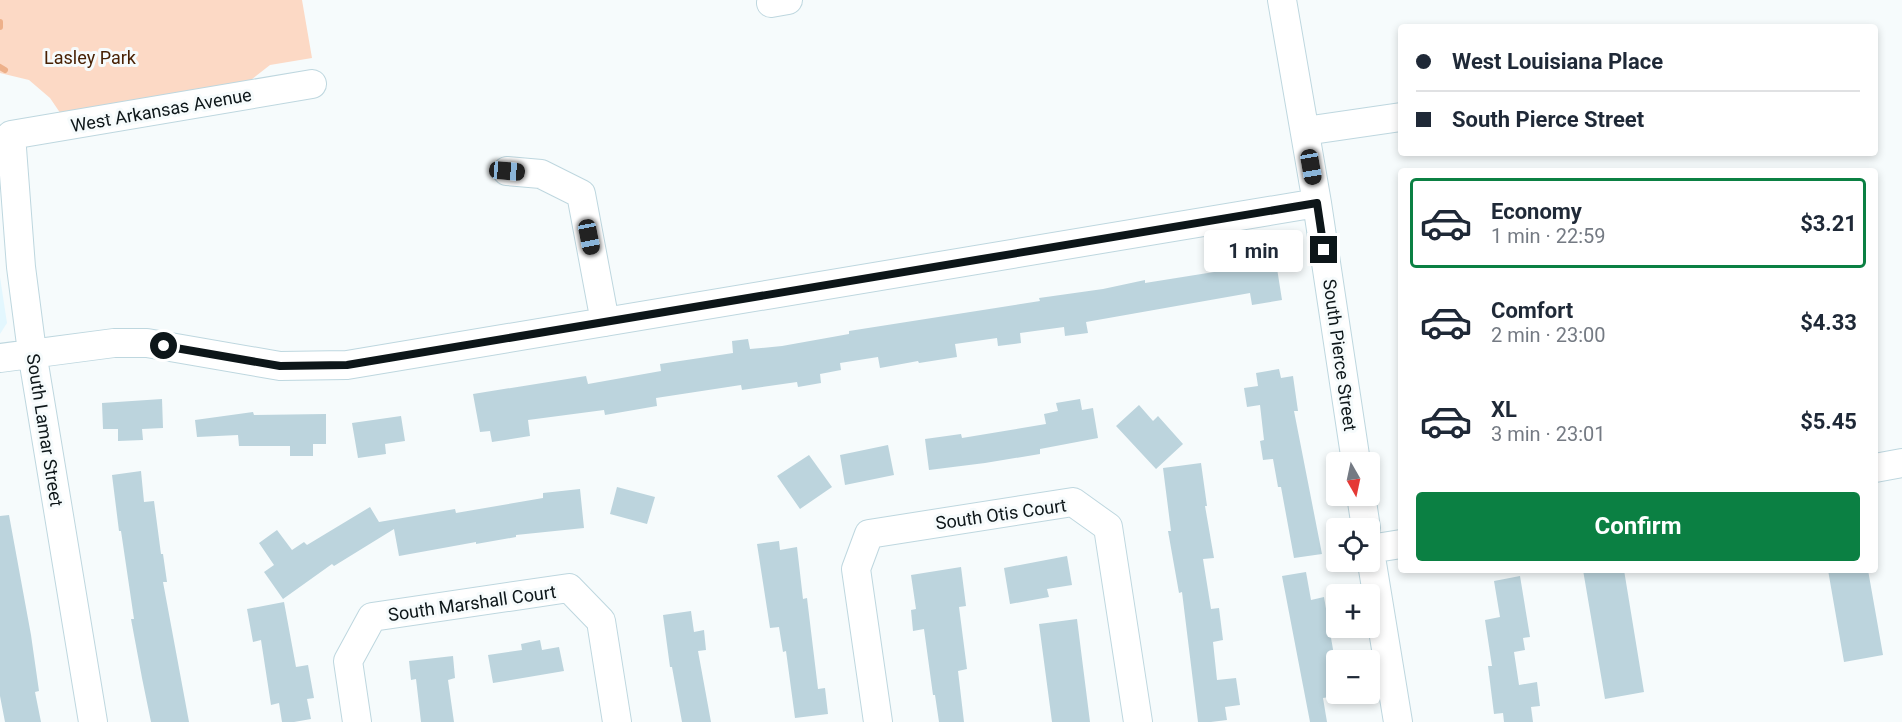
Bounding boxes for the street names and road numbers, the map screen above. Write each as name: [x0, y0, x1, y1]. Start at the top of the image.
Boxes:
street label: West Arkansas Avenue: [69, 84, 253, 136]
street label: South Pierce Street: [1319, 278, 1361, 432]
street label: South Lamar Street: [23, 352, 67, 508]
street label: South Otis Court: [934, 494, 1068, 534]
street label: South Marshall Court: [387, 581, 557, 625]

